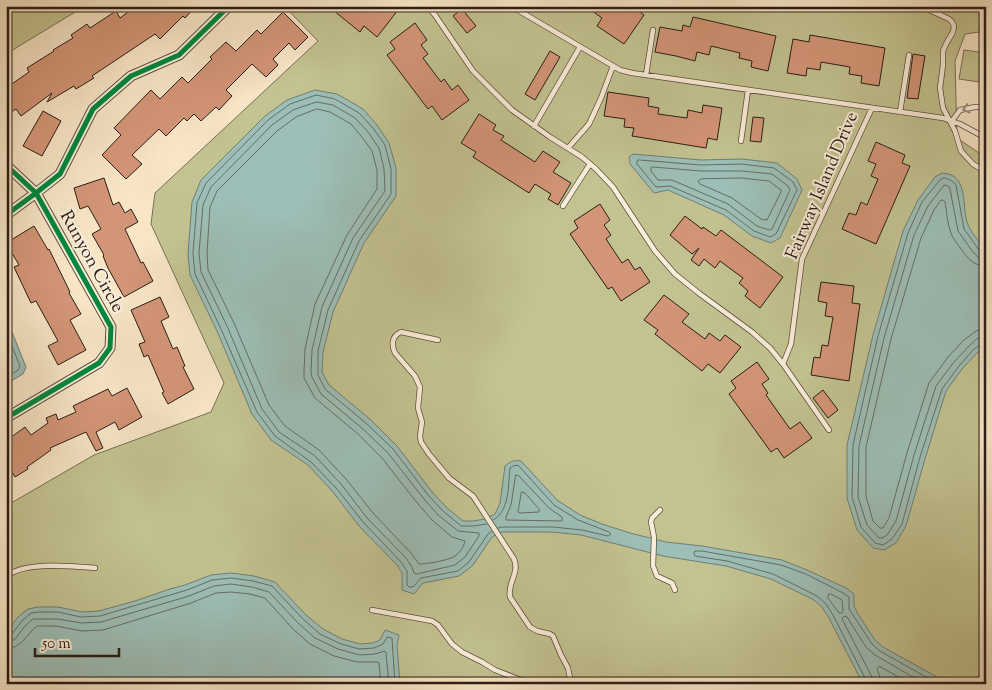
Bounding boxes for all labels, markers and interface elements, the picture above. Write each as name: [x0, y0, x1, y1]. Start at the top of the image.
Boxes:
one-way arrow: [962, 103, 970, 114]
street label: Fairway Island Drive: [780, 108, 866, 264]
street label: Runyon Circle: [52, 206, 130, 318]
scale bar: [35, 625, 119, 657]
text: 50 m: [41, 634, 71, 655]

